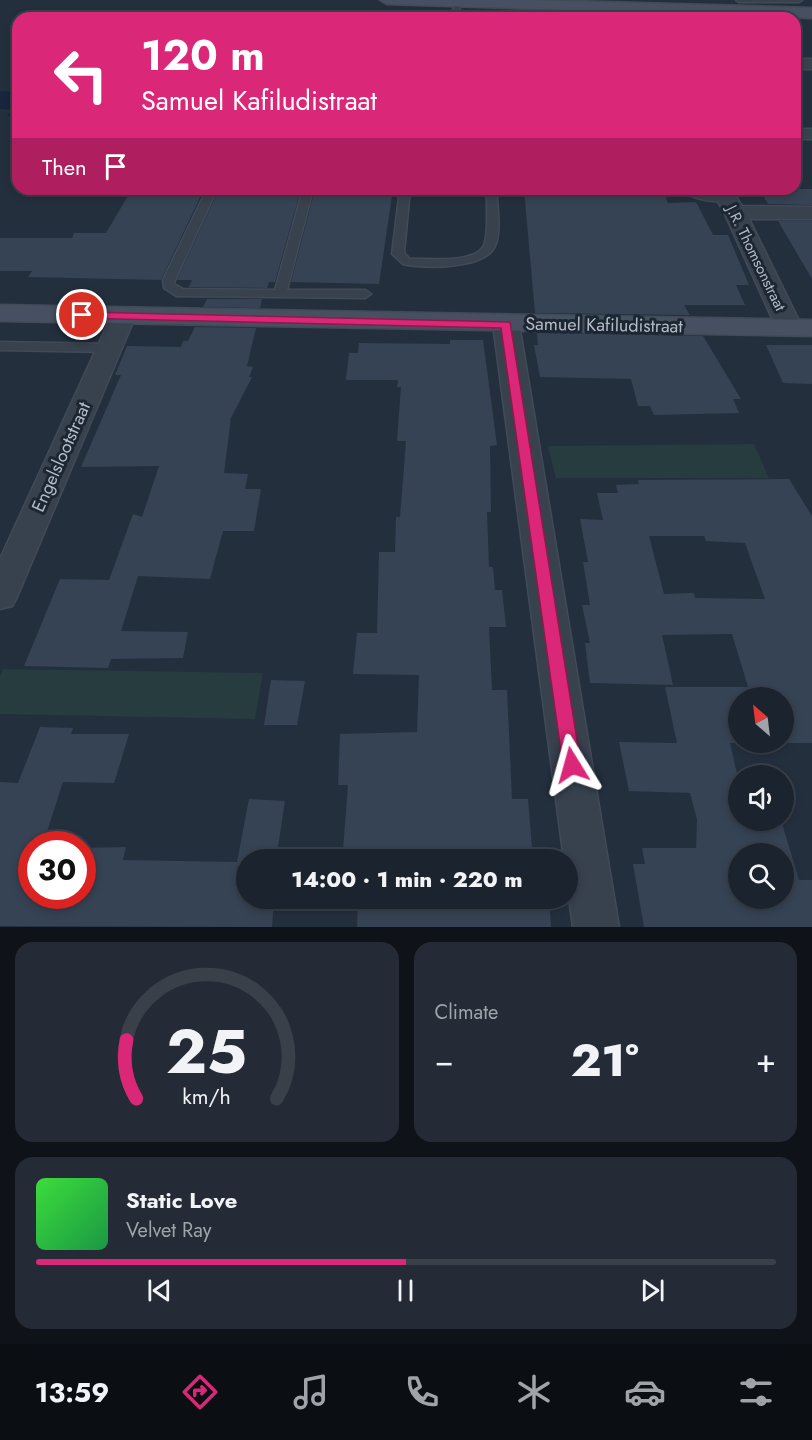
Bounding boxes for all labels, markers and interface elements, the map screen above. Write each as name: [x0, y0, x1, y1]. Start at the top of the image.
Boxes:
text: 120 m: [141, 25, 265, 86]
icon: left: [42, 36, 120, 114]
text: Samuel Kafiludistraat: [141, 81, 377, 120]
icon: arrive: [99, 150, 132, 183]
text: Then: [42, 151, 87, 183]
street label: J.R. Thomsonstraat: [720, 200, 791, 315]
pin: [56, 289, 107, 340]
icon: arrive: [65, 298, 98, 331]
street label: Samuel Kafiludistraat: [525, 311, 684, 339]
street label: Engelslootstraat: [25, 397, 97, 516]
north arrow: [728, 687, 794, 753]
map controls: [728, 687, 794, 909]
position arrow: [540, 733, 604, 797]
button: sound: [728, 765, 794, 831]
speed limit sign: 30: [18, 831, 96, 909]
button: search: [728, 843, 794, 909]
text: 14:00 · 1 min · 220 m: [291, 863, 523, 895]
text: Climate: [435, 998, 498, 1027]
text: 25: [166, 1006, 247, 1096]
text: 21°: [571, 1028, 639, 1093]
text: −: [435, 1037, 454, 1084]
text: +: [756, 1037, 776, 1084]
text: km/h: [183, 1081, 231, 1112]
text: Static Love: [126, 1184, 237, 1216]
text: Velvet Ray: [126, 1216, 212, 1245]
icon: previous: [143, 1274, 176, 1307]
icon: pause: [389, 1274, 422, 1307]
icon: next: [636, 1274, 669, 1307]
icon: directions: [179, 1371, 221, 1413]
icon: music: [290, 1371, 332, 1413]
icon: phone: [401, 1371, 443, 1413]
icon: climate: [513, 1371, 555, 1413]
icon: car: [624, 1371, 666, 1413]
icon: filters: [735, 1371, 777, 1413]
text: 13:59: [35, 1373, 109, 1412]

